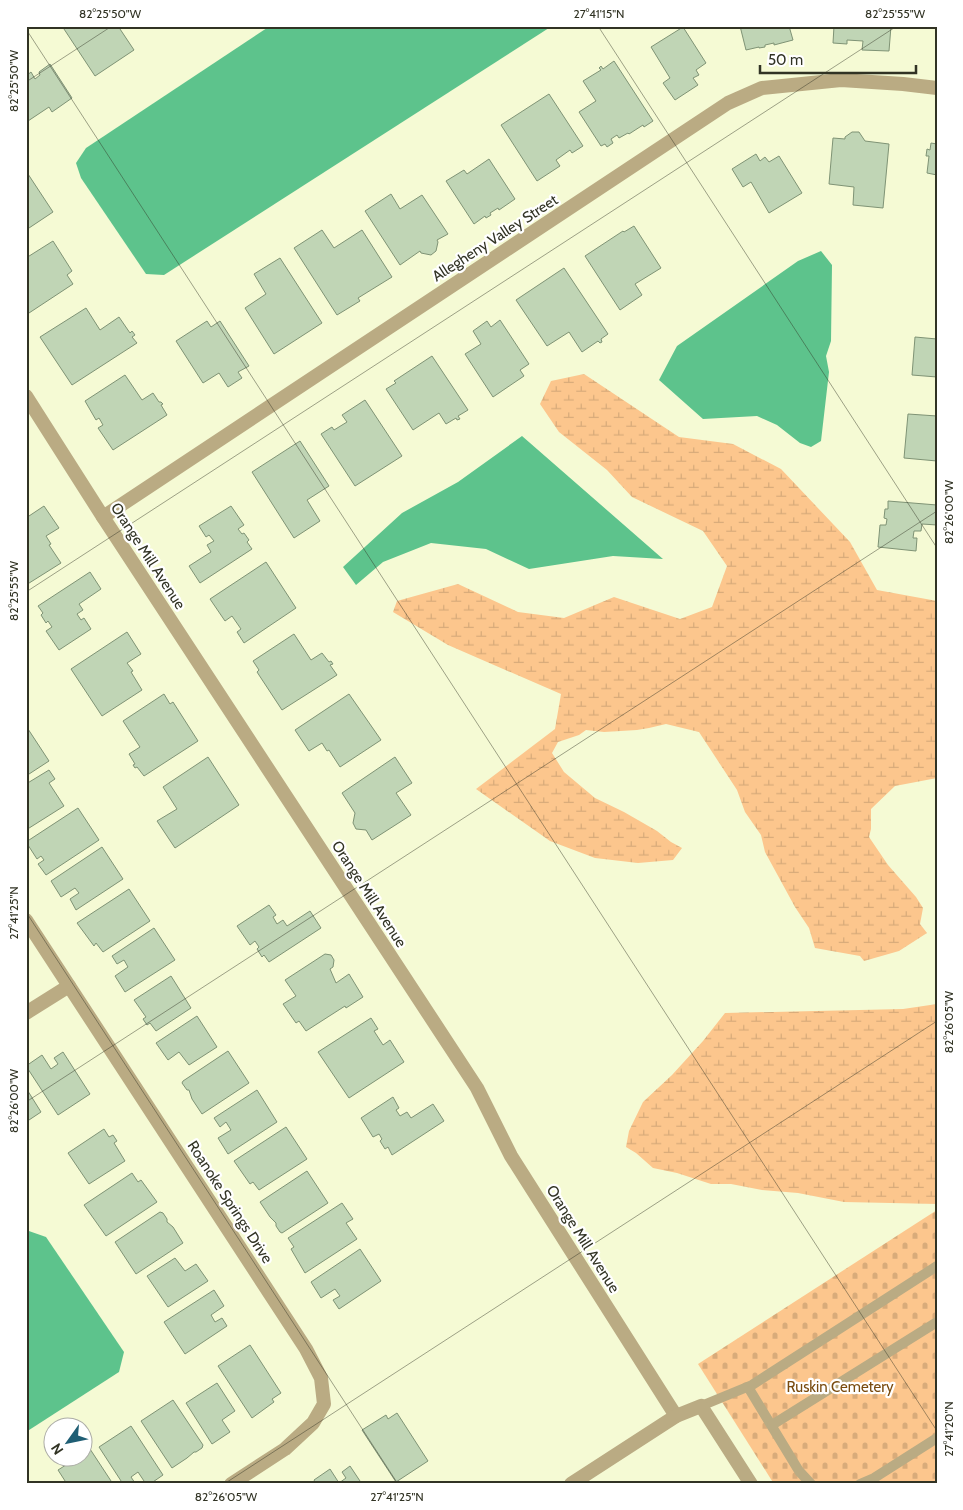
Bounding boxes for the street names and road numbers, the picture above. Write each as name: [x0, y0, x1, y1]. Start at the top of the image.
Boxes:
street label: Allegheny Valley Street: [429, 191, 561, 285]
street label: Orange Mill Avenue: [107, 499, 189, 613]
street label: Orange Mill Avenue: [328, 837, 410, 951]
street label: Roanoke Springs Drive: [184, 1137, 276, 1267]
street label: Orange Mill Avenue: [543, 1182, 624, 1296]

